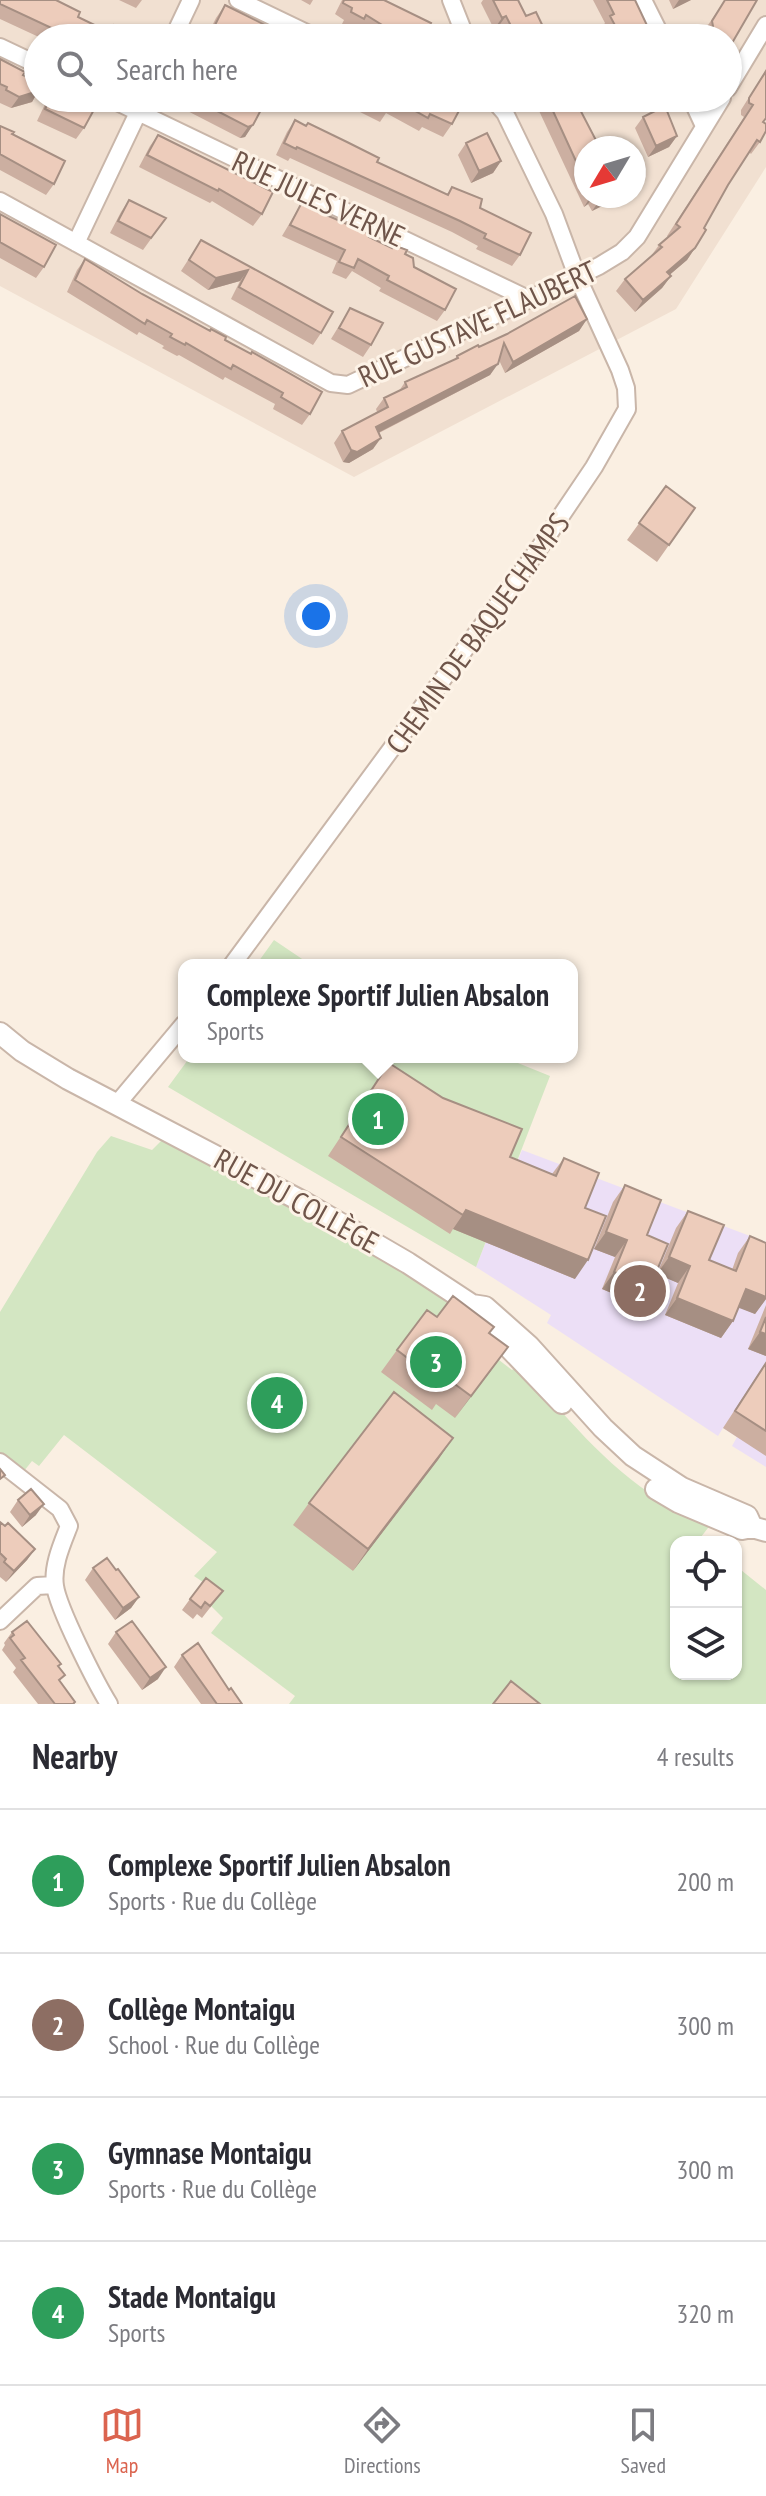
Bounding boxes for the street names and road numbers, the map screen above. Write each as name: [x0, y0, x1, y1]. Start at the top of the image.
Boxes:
street label: RUE JULES VERNE: [226, 141, 412, 255]
street label: RUE GUSTAVE FLAUBERT: [352, 251, 602, 395]
street label: CHEMIN DE BAQUECHAMPS: [376, 505, 578, 761]
street label: RUE DU COLLÈGE: [208, 1139, 386, 1261]

